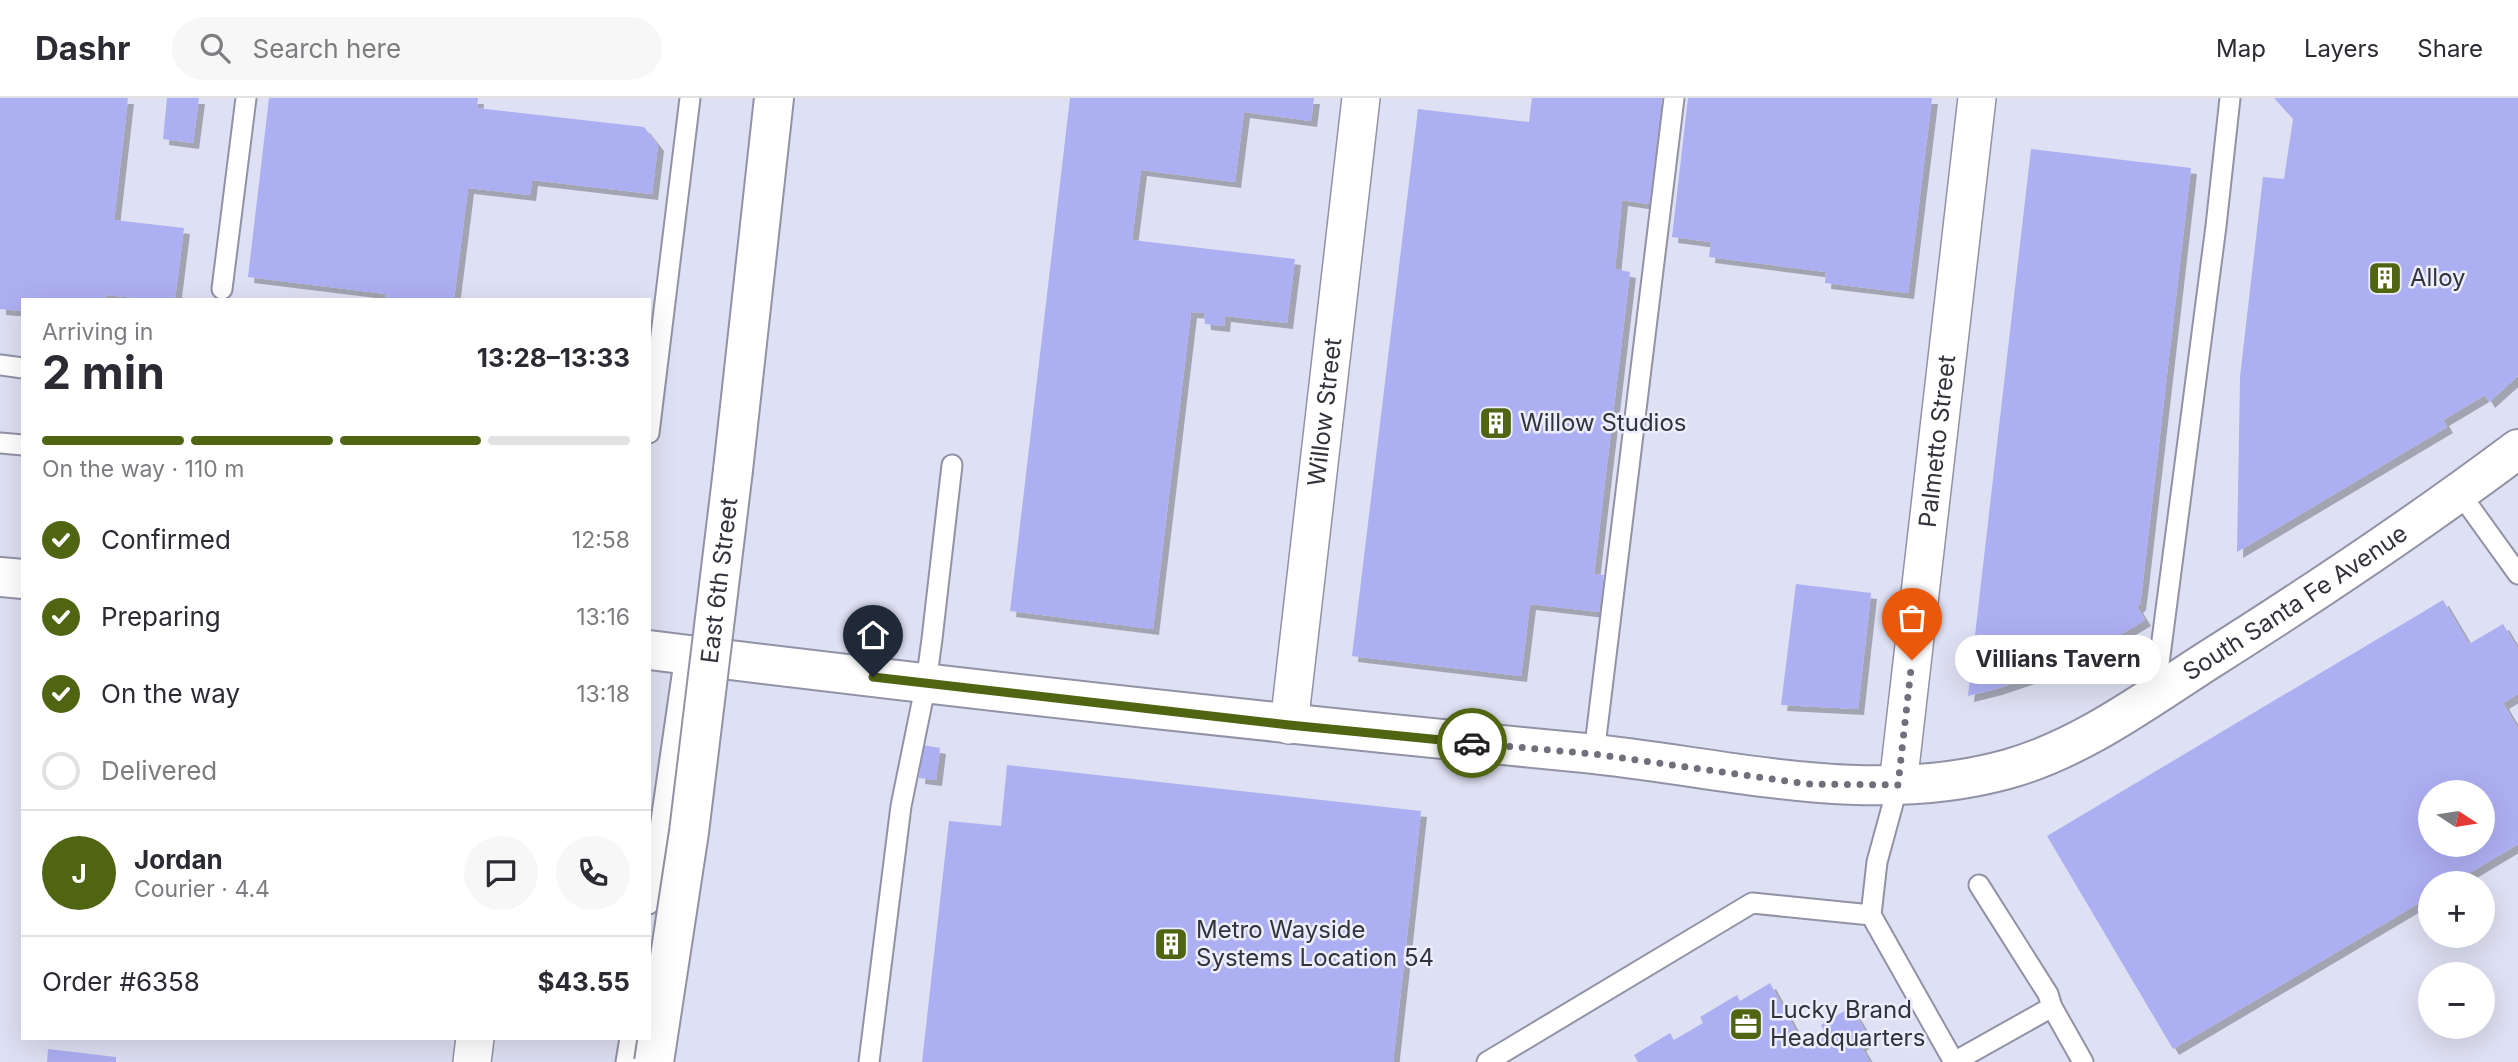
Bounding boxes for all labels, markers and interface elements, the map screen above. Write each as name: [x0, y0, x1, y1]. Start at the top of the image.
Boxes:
search box: [172, 17, 662, 80]
text: Dashr: [35, 28, 130, 68]
icon: search: [196, 29, 234, 67]
text: Search here: [252, 33, 401, 64]
text: Map: [2216, 34, 2266, 63]
text: Layers: [2304, 34, 2379, 63]
text: Share: [2417, 34, 2483, 63]
building icon: Alloy: [2366, 259, 2404, 297]
place label: Alloy: [2410, 263, 2466, 292]
text: Arriving in: [42, 318, 153, 346]
street label: Willow Street: [1302, 336, 1347, 488]
text: 13:28–13:33: [477, 342, 630, 373]
text: 2 min: [42, 344, 165, 400]
street label: Palmetto Street: [1913, 353, 1961, 529]
building icon: Willow Studios: [1477, 404, 1515, 442]
place label: Willow Studios: [1520, 408, 1686, 437]
text: On the way · 110 m: [42, 455, 244, 483]
street label: East 6th Street: [695, 496, 744, 665]
street label: South Santa Fe Avenue: [2177, 518, 2413, 687]
icon: check: [42, 521, 80, 559]
text: Confirmed: [101, 524, 231, 555]
text: 12:58: [572, 526, 630, 554]
pin: [1882, 588, 1942, 660]
icon: check: [42, 598, 80, 636]
icon: bag: [1893, 599, 1931, 637]
text: Preparing: [101, 601, 221, 632]
text: 13:16: [576, 603, 630, 631]
pin: [843, 605, 903, 677]
icon: home: [854, 616, 892, 654]
callout: Villians Tavern: [1954, 636, 2160, 684]
text: Villians Tavern: [1975, 645, 2141, 673]
icon: check: [42, 675, 80, 713]
text: On the way: [101, 678, 240, 709]
text: 13:18: [576, 680, 630, 708]
courier: [1437, 708, 1507, 778]
icon: car: [1453, 724, 1491, 762]
text: Delivered: [101, 755, 217, 786]
north arrow: [2418, 780, 2496, 858]
map controls: [2418, 780, 2495, 1039]
button: chat: [464, 836, 538, 910]
button: phone: [556, 836, 630, 910]
text: Jordan: [134, 844, 223, 875]
text: J: [71, 858, 87, 889]
button: +: [2418, 871, 2495, 948]
text: Courier · 4.4: [134, 875, 270, 903]
place label: Metro Wayside Systems Location 54: [1196, 915, 1434, 972]
building icon: Metro Wayside Systems Location 54: [1152, 925, 1190, 963]
button: −: [2418, 962, 2495, 1039]
text: Order #6358: [42, 966, 200, 997]
text: $43.55: [537, 966, 630, 997]
place label: Lucky Brand Headquarters: [1770, 995, 1925, 1052]
office icon: Lucky Brand Headquarters: [1727, 1005, 1765, 1043]

